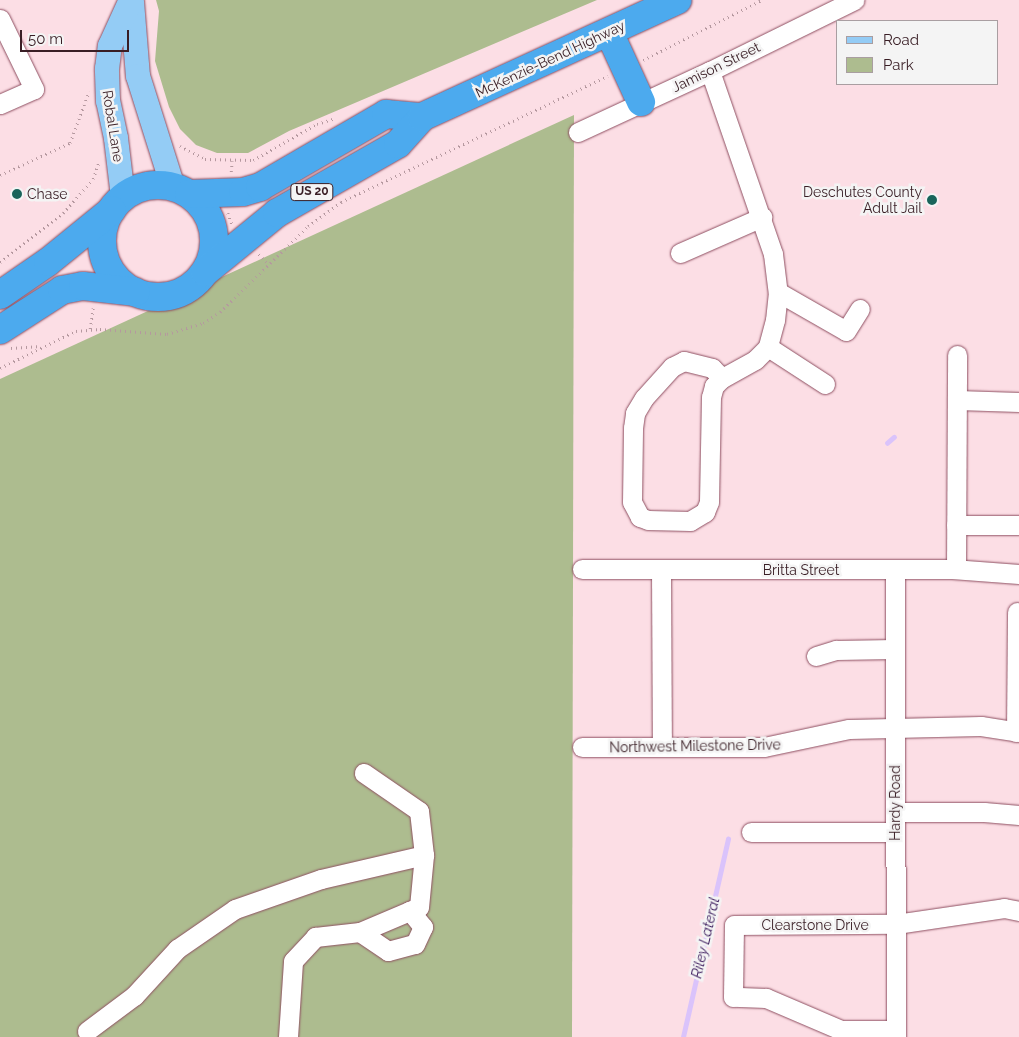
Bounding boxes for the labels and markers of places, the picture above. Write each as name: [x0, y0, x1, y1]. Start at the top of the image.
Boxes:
place label: Deschutes County Adult Jail: [803, 184, 922, 216]
place label: Chase: [27, 186, 67, 202]
marker: Chase: [11, 188, 23, 200]
marker: Deschutes County Adult Jail: [926, 194, 938, 206]

